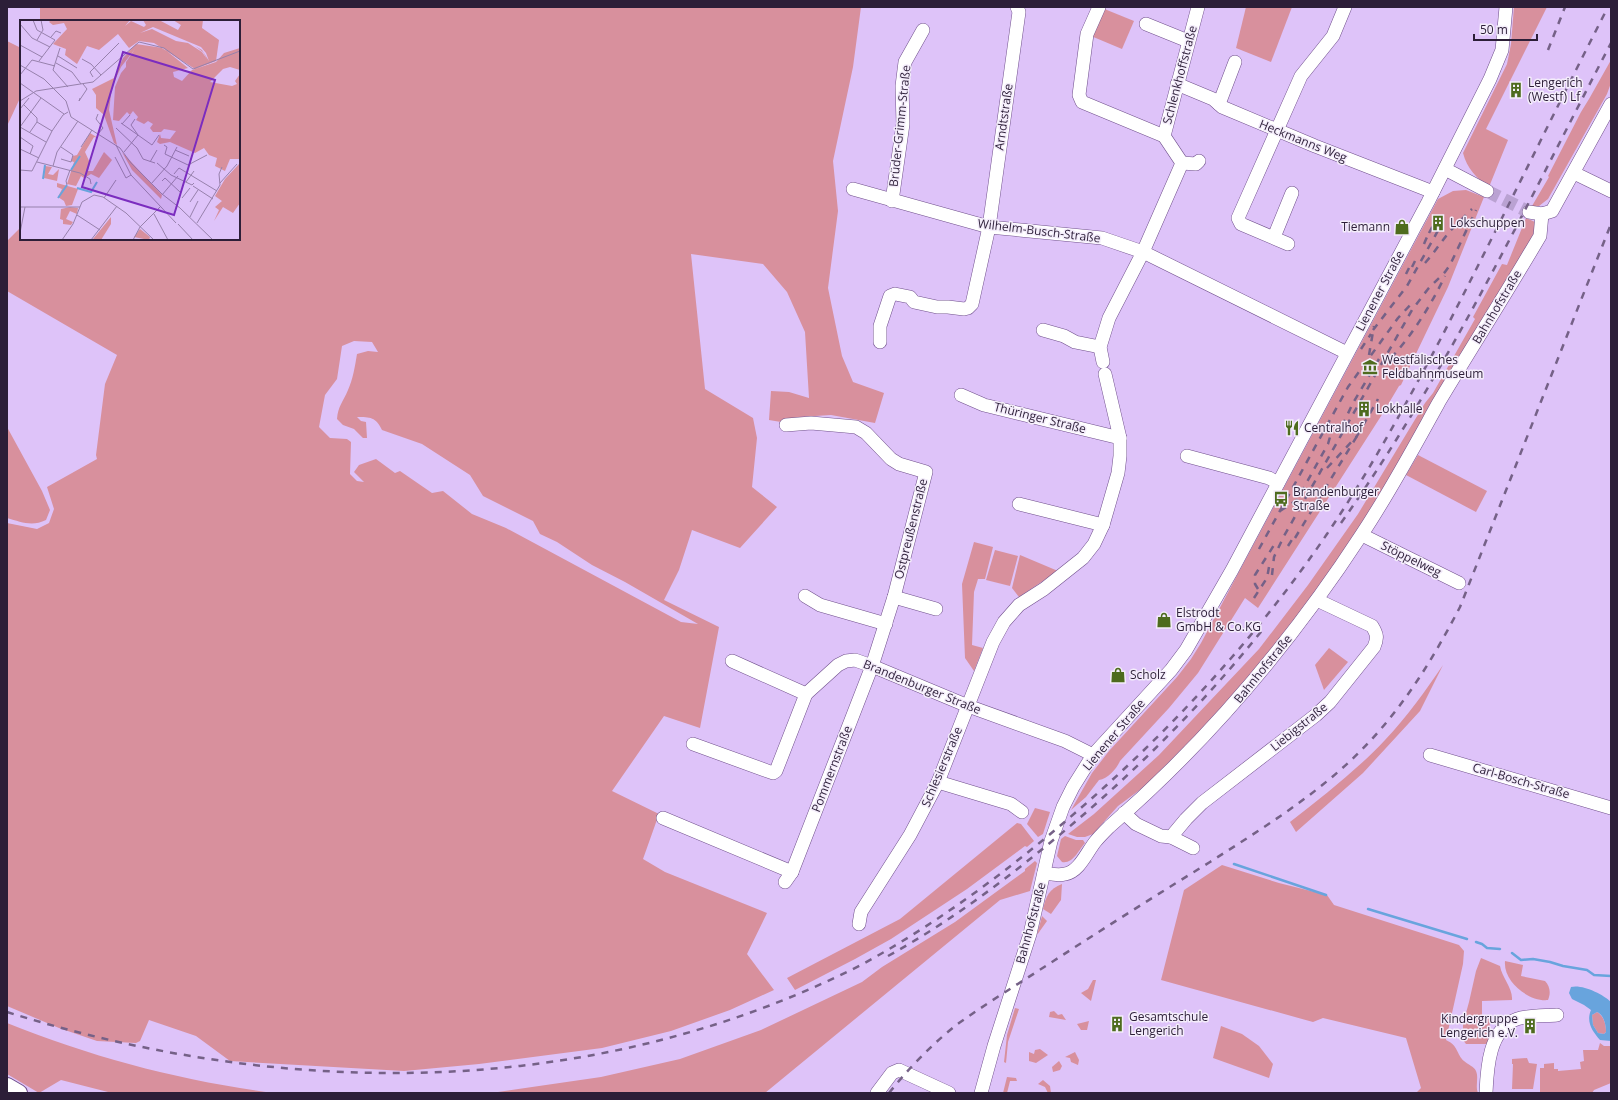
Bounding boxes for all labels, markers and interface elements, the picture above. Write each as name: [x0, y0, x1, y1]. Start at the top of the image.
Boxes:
scale bar: [1474, 16, 1537, 42]
inset map: [20, 20, 240, 240]
text: 50 m: [1480, 21, 1508, 38]
street label: Schlenkhoffstraße: [1158, 23, 1201, 126]
street label: Brüder-Grimm-Straße: [885, 64, 914, 188]
place label: Lengerich (Westf) Lf: [1528, 74, 1583, 105]
building icon: Lengerich (Westf) Lf: [1507, 81, 1525, 99]
street label: Arndtstraße: [990, 82, 1017, 151]
street label: Heckmanns Weg: [1257, 115, 1350, 166]
building icon: Lokschuppen: [1429, 214, 1447, 232]
place label: Lokschuppen: [1450, 214, 1525, 231]
street label: Wilhelm-Busch-Straße: [977, 215, 1102, 247]
place label: Tiemann: [1341, 218, 1390, 235]
shop icon: Tiemann: [1393, 218, 1411, 236]
street label: Lienener Straße: [1351, 247, 1408, 334]
street label: Bahnhofstraße: [1468, 266, 1526, 347]
place label: Westfälisches Feldbahnmuseum: [1382, 351, 1483, 382]
museum icon: Westfälisches Feldbahnmuseum: [1361, 358, 1379, 376]
street label: Thüringer Straße: [992, 398, 1088, 437]
building icon: Lokhalle: [1355, 400, 1373, 418]
place label: Lokhalle: [1376, 400, 1423, 417]
restaurant icon: Centralhof: [1283, 419, 1301, 437]
place label: Centralhof: [1304, 419, 1364, 436]
street label: Ostpreußenstraße: [890, 477, 931, 581]
place label: Brandenburger Straße: [1293, 483, 1379, 514]
bus stop icon: Brandenburger Straße: [1272, 490, 1290, 508]
street label: Stöppelweg: [1378, 537, 1445, 581]
place label: Elstrodt GmbH & Co.KG: [1176, 604, 1261, 635]
shop icon: Elstrodt GmbH & Co.KG: [1155, 611, 1173, 629]
street label: Bahnhofstraße: [1230, 631, 1296, 706]
street label: Brandenburger Straße: [861, 655, 984, 718]
shop icon: Scholz: [1109, 666, 1127, 684]
place label: Scholz: [1130, 666, 1166, 683]
street label: Lienener Straße: [1079, 695, 1149, 774]
street label: Liebigstraße: [1267, 698, 1331, 755]
street label: Pommernstraße: [807, 723, 856, 815]
street label: Schlesierstraße: [917, 724, 966, 810]
street label: Carl-Bosch-Straße: [1471, 759, 1572, 803]
street label: Bahnhofstraße: [1011, 880, 1050, 965]
place label: Gesamtschule Lengerich: [1129, 1008, 1208, 1039]
place label: Kindergruppe Lengerich e.V.: [1440, 1010, 1518, 1041]
building icon: Gesamtschule Lengerich: [1108, 1015, 1126, 1033]
building icon: Kindergruppe Lengerich e.V.: [1521, 1017, 1539, 1035]

